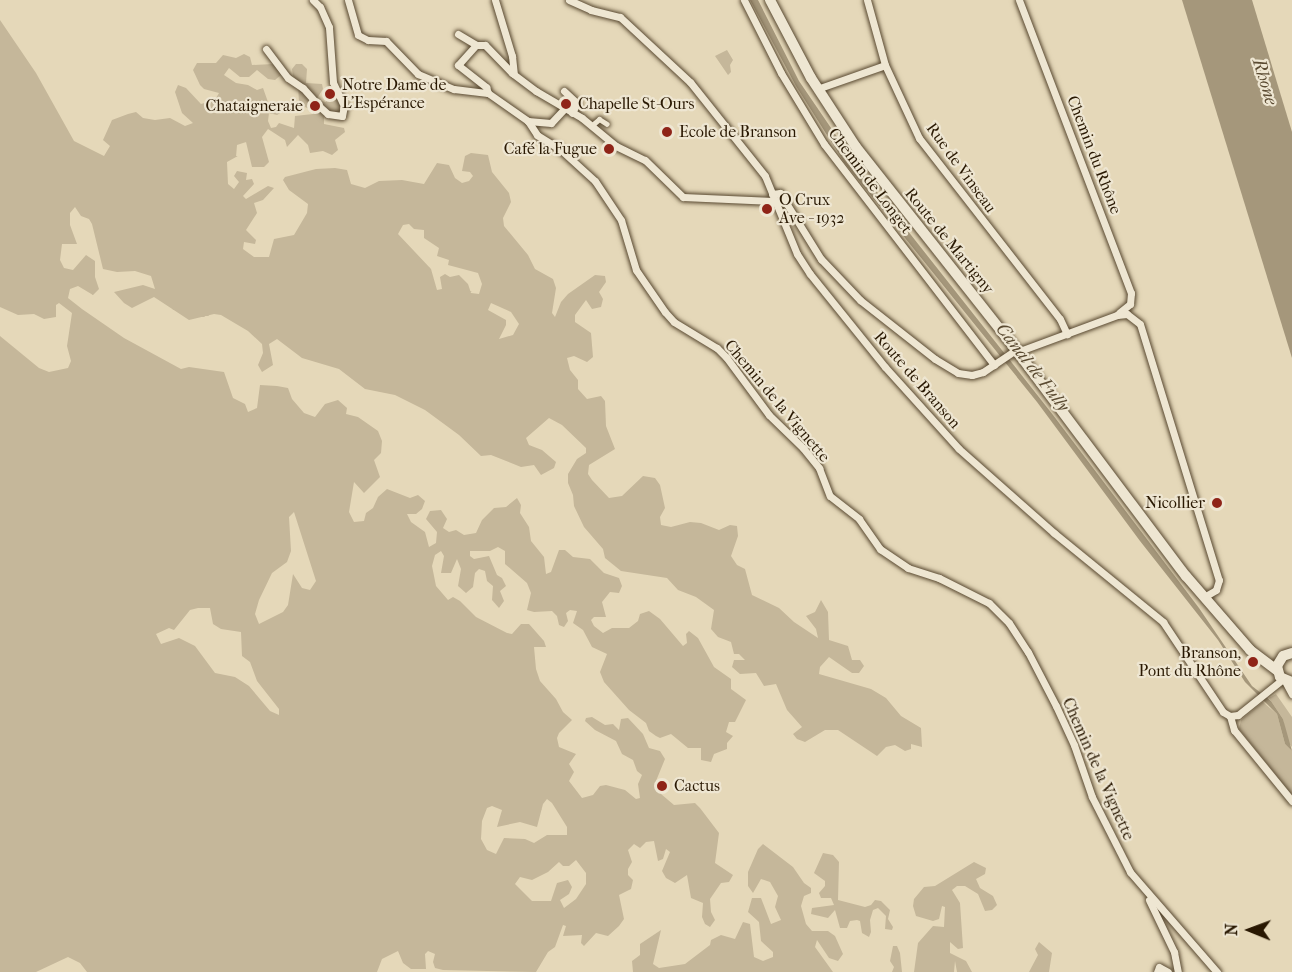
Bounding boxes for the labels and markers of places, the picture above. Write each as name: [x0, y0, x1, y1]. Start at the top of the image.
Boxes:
place label: Notre Dame de L'Espérance: [342, 75, 446, 113]
marker: Notre Dame de L'Espérance: [323, 87, 337, 101]
place label: Chapelle St-Ours: [578, 94, 694, 114]
place label: Chataigneraie: [206, 96, 303, 116]
marker: Chapelle St-Ours: [559, 97, 573, 111]
marker: Chataigneraie: [308, 99, 322, 113]
place label: Ecole de Branson: [679, 122, 797, 142]
marker: Ecole de Branson: [660, 125, 674, 139]
place label: Café la Fugue: [504, 139, 597, 159]
marker: Café la Fugue: [602, 142, 616, 156]
place label: O Crux Ave - 1932: [779, 190, 845, 228]
marker: O Crux Ave - 1932: [760, 202, 774, 216]
place label: Nicollier: [1145, 493, 1205, 513]
marker: Nicollier: [1210, 496, 1224, 510]
place label: Branson, Pont du Rhône: [1139, 643, 1241, 681]
marker: Branson, Pont du Rhône: [1246, 655, 1260, 669]
place label: Cactus: [674, 776, 720, 796]
marker: Cactus: [655, 779, 669, 793]

